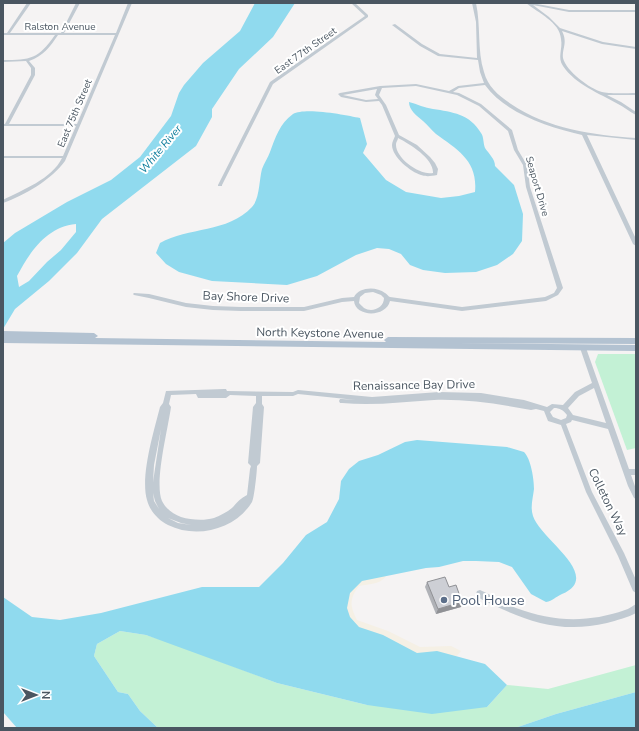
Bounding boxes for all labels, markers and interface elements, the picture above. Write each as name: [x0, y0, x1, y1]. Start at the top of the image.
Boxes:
street label: Ralston Avenue: [25, 20, 95, 34]
street label: East 77th Street: [272, 24, 340, 77]
street label: East 75th Street: [54, 77, 96, 150]
water label: White River: [136, 121, 186, 177]
street label: Seaport Drive: [522, 155, 552, 218]
street label: Bay Shore Drive: [202, 287, 290, 307]
street label: North Keystone Avenue: [256, 324, 384, 342]
street label: Renaissance Bay Drive: [353, 376, 475, 394]
street label: Colleton Way: [585, 465, 632, 539]
place label: Pool House: [452, 591, 524, 610]
marker: Pool House: [439, 595, 449, 605]
north arrow: [16, 675, 56, 715]
text: N: [38, 691, 53, 699]

